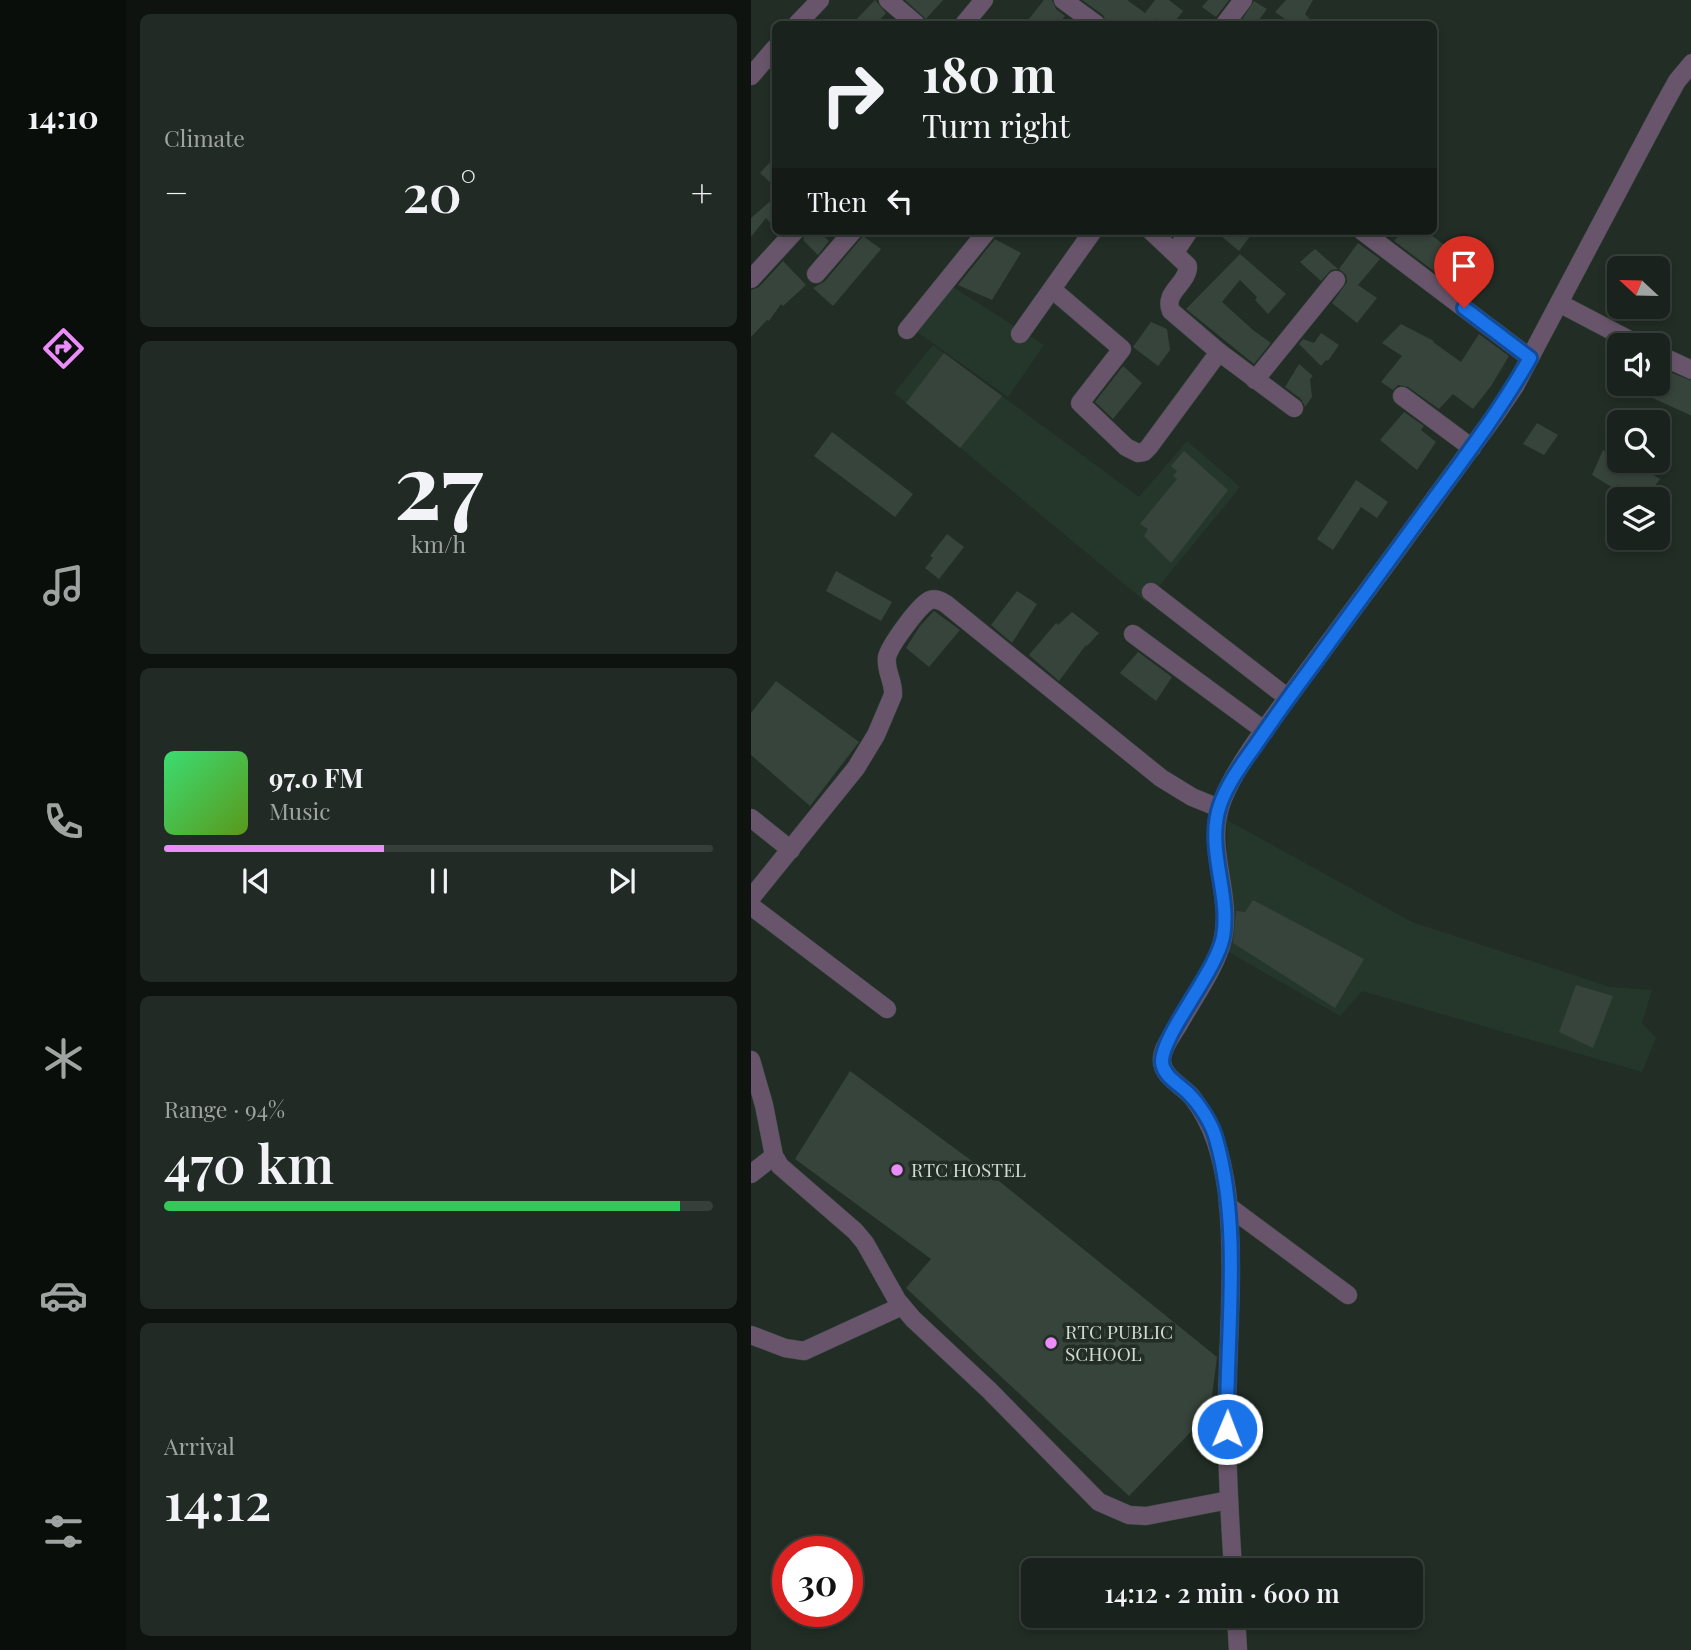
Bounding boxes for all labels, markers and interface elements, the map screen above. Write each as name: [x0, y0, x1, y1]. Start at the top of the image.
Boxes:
text: 180 m: [922, 40, 1056, 105]
icon: right: [807, 49, 898, 140]
text: 14:10: [27, 94, 99, 137]
text: Turn right: [922, 103, 1070, 146]
text: Climate: [164, 122, 245, 153]
text: 20°: [403, 157, 477, 226]
text: −: [164, 166, 189, 217]
text: +: [691, 166, 713, 217]
icon: left: [881, 182, 919, 220]
text: Then: [807, 184, 867, 219]
pin: [1434, 236, 1494, 308]
icon: arrive: [1445, 247, 1483, 285]
north arrow: [1607, 256, 1670, 318]
map controls: [1607, 256, 1670, 550]
icon: directions: [39, 324, 88, 373]
button: sound: [1607, 333, 1670, 396]
button: search: [1607, 410, 1670, 473]
text: 27: [394, 422, 483, 543]
button: layers: [1607, 487, 1670, 550]
text: km/h: [411, 528, 466, 559]
icon: music: [39, 561, 88, 610]
text: 97.0 FM: [269, 760, 364, 795]
text: Music: [269, 795, 330, 826]
icon: phone: [39, 797, 88, 846]
icon: previous: [237, 862, 275, 900]
icon: pause: [420, 862, 458, 900]
icon: next: [603, 862, 641, 900]
icon: climate: [39, 1034, 88, 1083]
text: Range · 94%: [164, 1093, 285, 1124]
text: 470 km: [164, 1128, 334, 1197]
place label: RTC HOSTEL: [911, 1156, 1026, 1182]
marker: RTC HOSTEL: [889, 1162, 905, 1178]
icon: car: [39, 1271, 88, 1320]
place label: RTC PUBLIC SCHOOL: [1065, 1318, 1173, 1366]
marker: RTC PUBLIC SCHOOL: [1043, 1335, 1059, 1351]
position arrow: [1190, 1392, 1264, 1466]
text: Arrival: [164, 1430, 235, 1461]
text: 14:12: [164, 1465, 271, 1534]
icon: filters: [39, 1507, 88, 1556]
speed limit sign: 30: [772, 1536, 863, 1627]
text: 14:12 · 2 min · 600 m: [1104, 1575, 1340, 1610]

